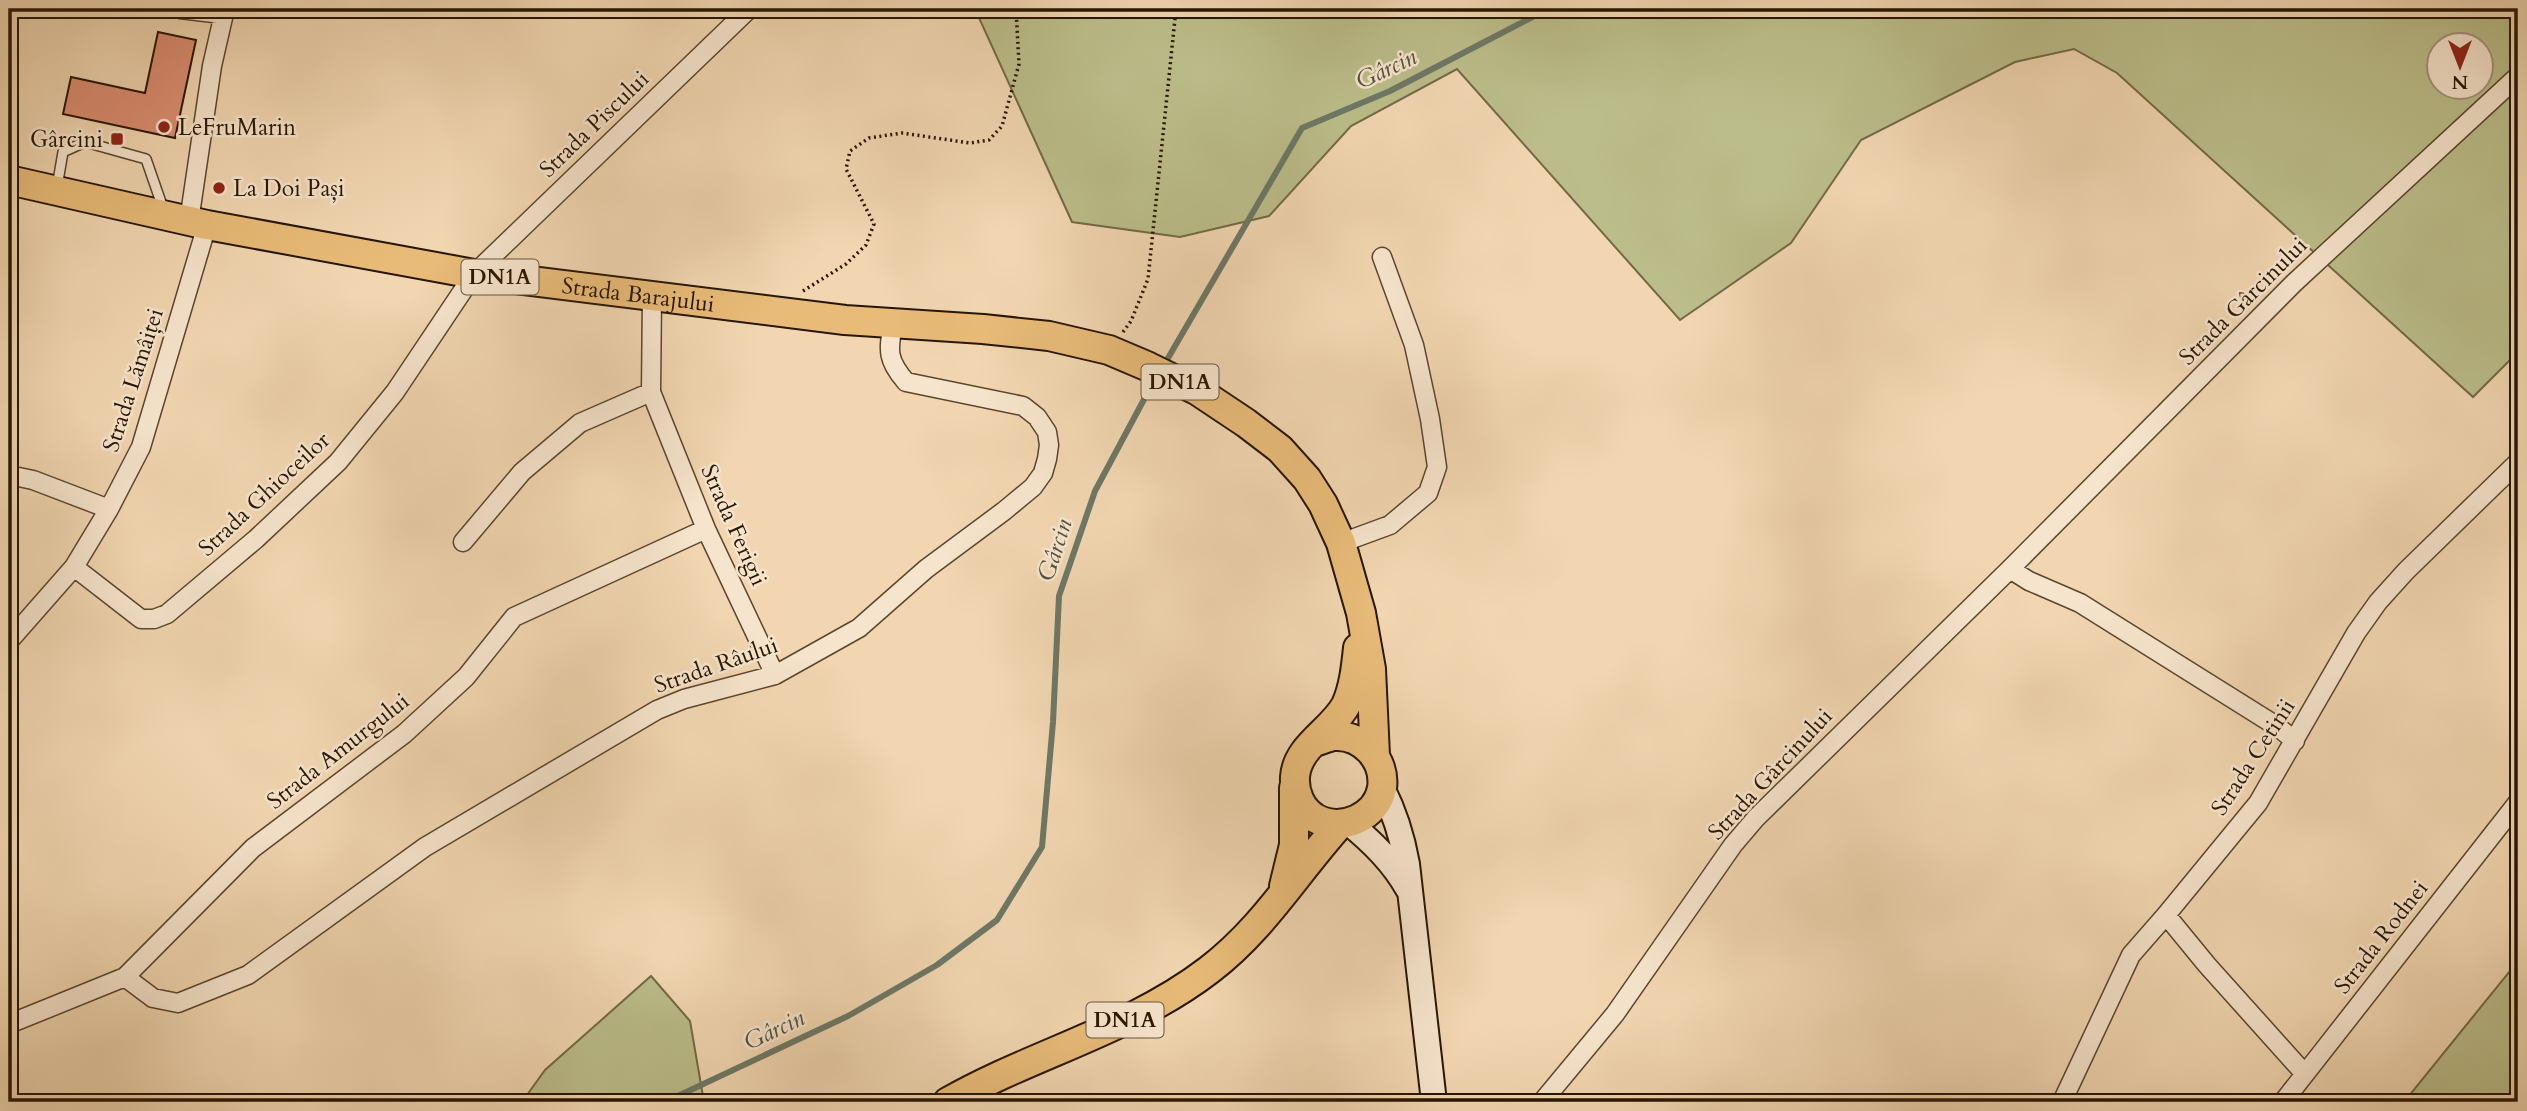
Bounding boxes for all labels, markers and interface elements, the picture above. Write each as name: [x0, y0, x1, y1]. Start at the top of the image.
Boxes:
north arrow: [2426, 32, 2496, 102]
water label: Gârcin: [1350, 40, 1422, 97]
street label: Strada Piscului: [532, 64, 656, 184]
text: N: [2451, 69, 2468, 95]
place label: LeFruMarin: [178, 112, 296, 143]
marker: LeFruMarin: [156, 119, 172, 135]
place label: Gârcini: [30, 124, 103, 155]
marker: Gârcini: [109, 131, 125, 147]
place label: La Doi Pași: [233, 173, 345, 204]
marker: La Doi Pași: [211, 180, 227, 196]
street label: Strada Gârcinului: [2172, 230, 2314, 372]
road number: DN1A: [462, 260, 538, 294]
street label: Strada Barajului: [560, 270, 716, 319]
street label: Strada Lămâiței: [95, 304, 171, 456]
road number: DN1A: [1142, 364, 1218, 400]
street label: Strada Ghioceilor: [192, 425, 337, 563]
street label: Strada Ferigii: [693, 459, 775, 591]
water label: Gârcin: [1029, 514, 1081, 585]
street label: Strada Râului: [650, 629, 782, 701]
street label: Strada Amurgului: [260, 686, 416, 816]
street label: Strada Cetinii: [2204, 693, 2302, 821]
street label: Strada Gârcinului: [1701, 701, 1839, 847]
street label: Strada Rodnei: [2327, 874, 2435, 1000]
water label: Gârcin: [738, 1001, 810, 1058]
road number: DN1A: [1086, 1002, 1164, 1038]

